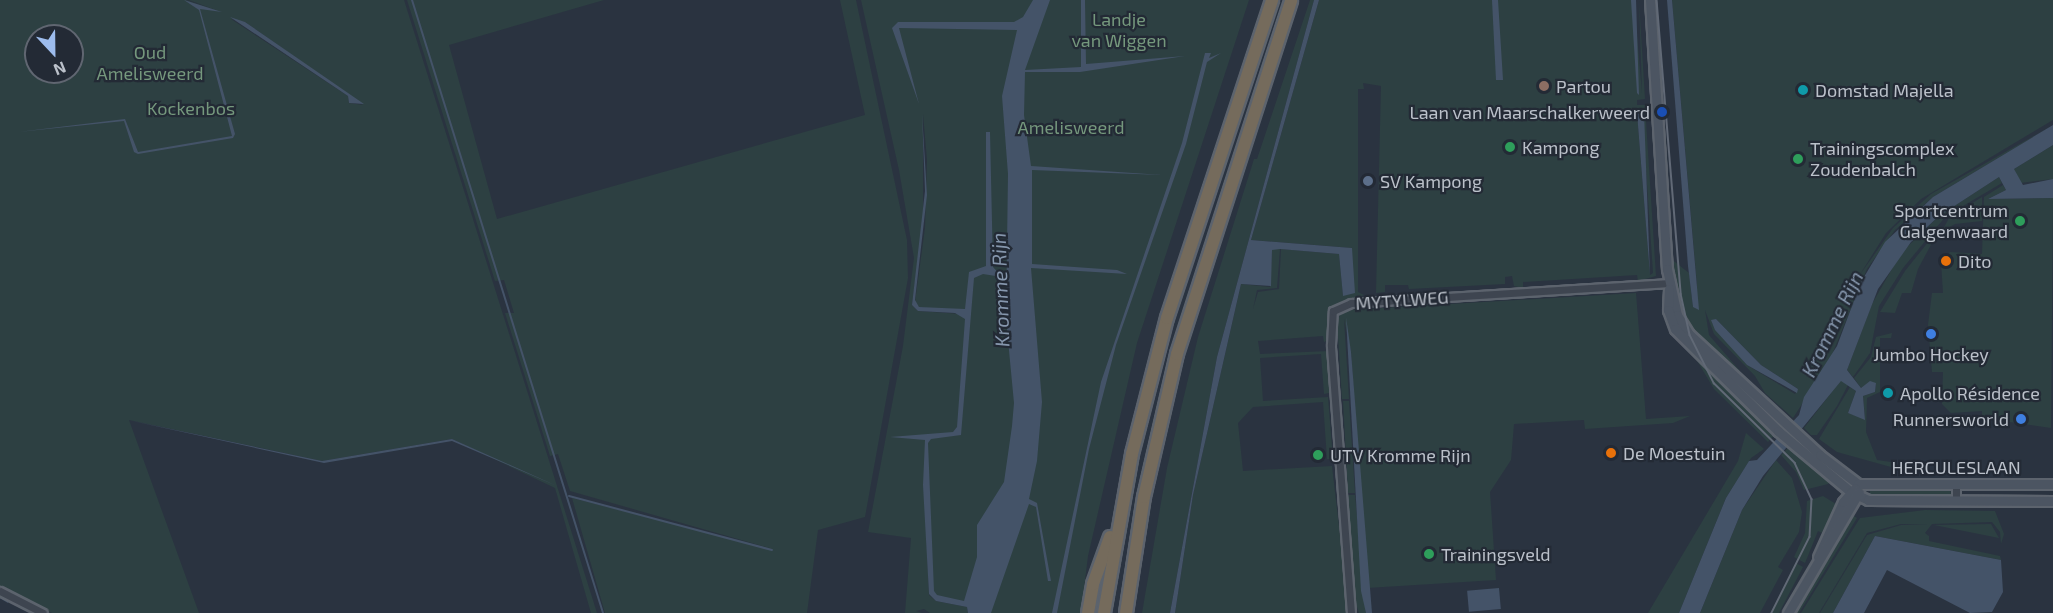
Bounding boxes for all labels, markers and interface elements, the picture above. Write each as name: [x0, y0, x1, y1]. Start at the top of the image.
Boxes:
park label: Landje van Wiggen: [1071, 9, 1167, 52]
north arrow: [24, 24, 84, 84]
park label: Oud Amelisweerd: [96, 42, 204, 84]
text: N: [51, 58, 69, 80]
place label: Partou: [1556, 75, 1611, 97]
marker: Partou: [1537, 79, 1551, 93]
place label: Domstad Majella: [1815, 79, 1954, 101]
marker: Domstad Majella: [1796, 83, 1810, 97]
park label: Kockenbos: [147, 97, 235, 119]
place label: Laan van Maarschalkerweerd: [1409, 101, 1650, 123]
marker: Laan van Maarschalkerweerd: [1655, 105, 1669, 119]
park label: Amelisweerd: [1017, 116, 1125, 138]
place label: Kampong: [1522, 136, 1599, 158]
place label: Trainingscomplex Zoudenbalch: [1810, 138, 1955, 180]
marker: Kampong: [1503, 140, 1517, 154]
marker: Trainingscomplex Zoudenbalch: [1791, 152, 1805, 166]
place label: SV Kampong: [1380, 170, 1483, 192]
marker: SV Kampong: [1361, 174, 1375, 188]
place label: Sportcentrum Galgenwaard: [1894, 200, 2008, 242]
marker: Sportcentrum Galgenwaard: [2013, 214, 2027, 228]
water label: Kromme Rijn: [986, 232, 1014, 348]
place label: Dito: [1958, 250, 1991, 272]
marker: Dito: [1939, 254, 1953, 268]
water label: Kromme Rijn: [1796, 267, 1868, 381]
street label: MYTYLWEG: [1355, 286, 1449, 314]
marker: Jumbo Hockey: [1924, 327, 1938, 341]
place label: Jumbo Hockey: [1873, 343, 1989, 365]
place label: Apollo Résidence: [1900, 382, 2040, 404]
marker: Apollo Résidence: [1881, 386, 1895, 400]
place label: Runnersworld: [1893, 408, 2009, 430]
marker: Runnersworld: [2014, 412, 2028, 426]
place label: De Moestuin: [1623, 442, 1725, 464]
place label: UTV Kromme Rijn: [1330, 444, 1471, 466]
marker: De Moestuin: [1604, 446, 1618, 460]
marker: UTV Kromme Rijn: [1311, 448, 1325, 462]
street label: HERCULESLAAN: [1891, 456, 2021, 478]
place label: Trainingsveld: [1441, 543, 1551, 565]
marker: Trainingsveld: [1422, 547, 1436, 561]

